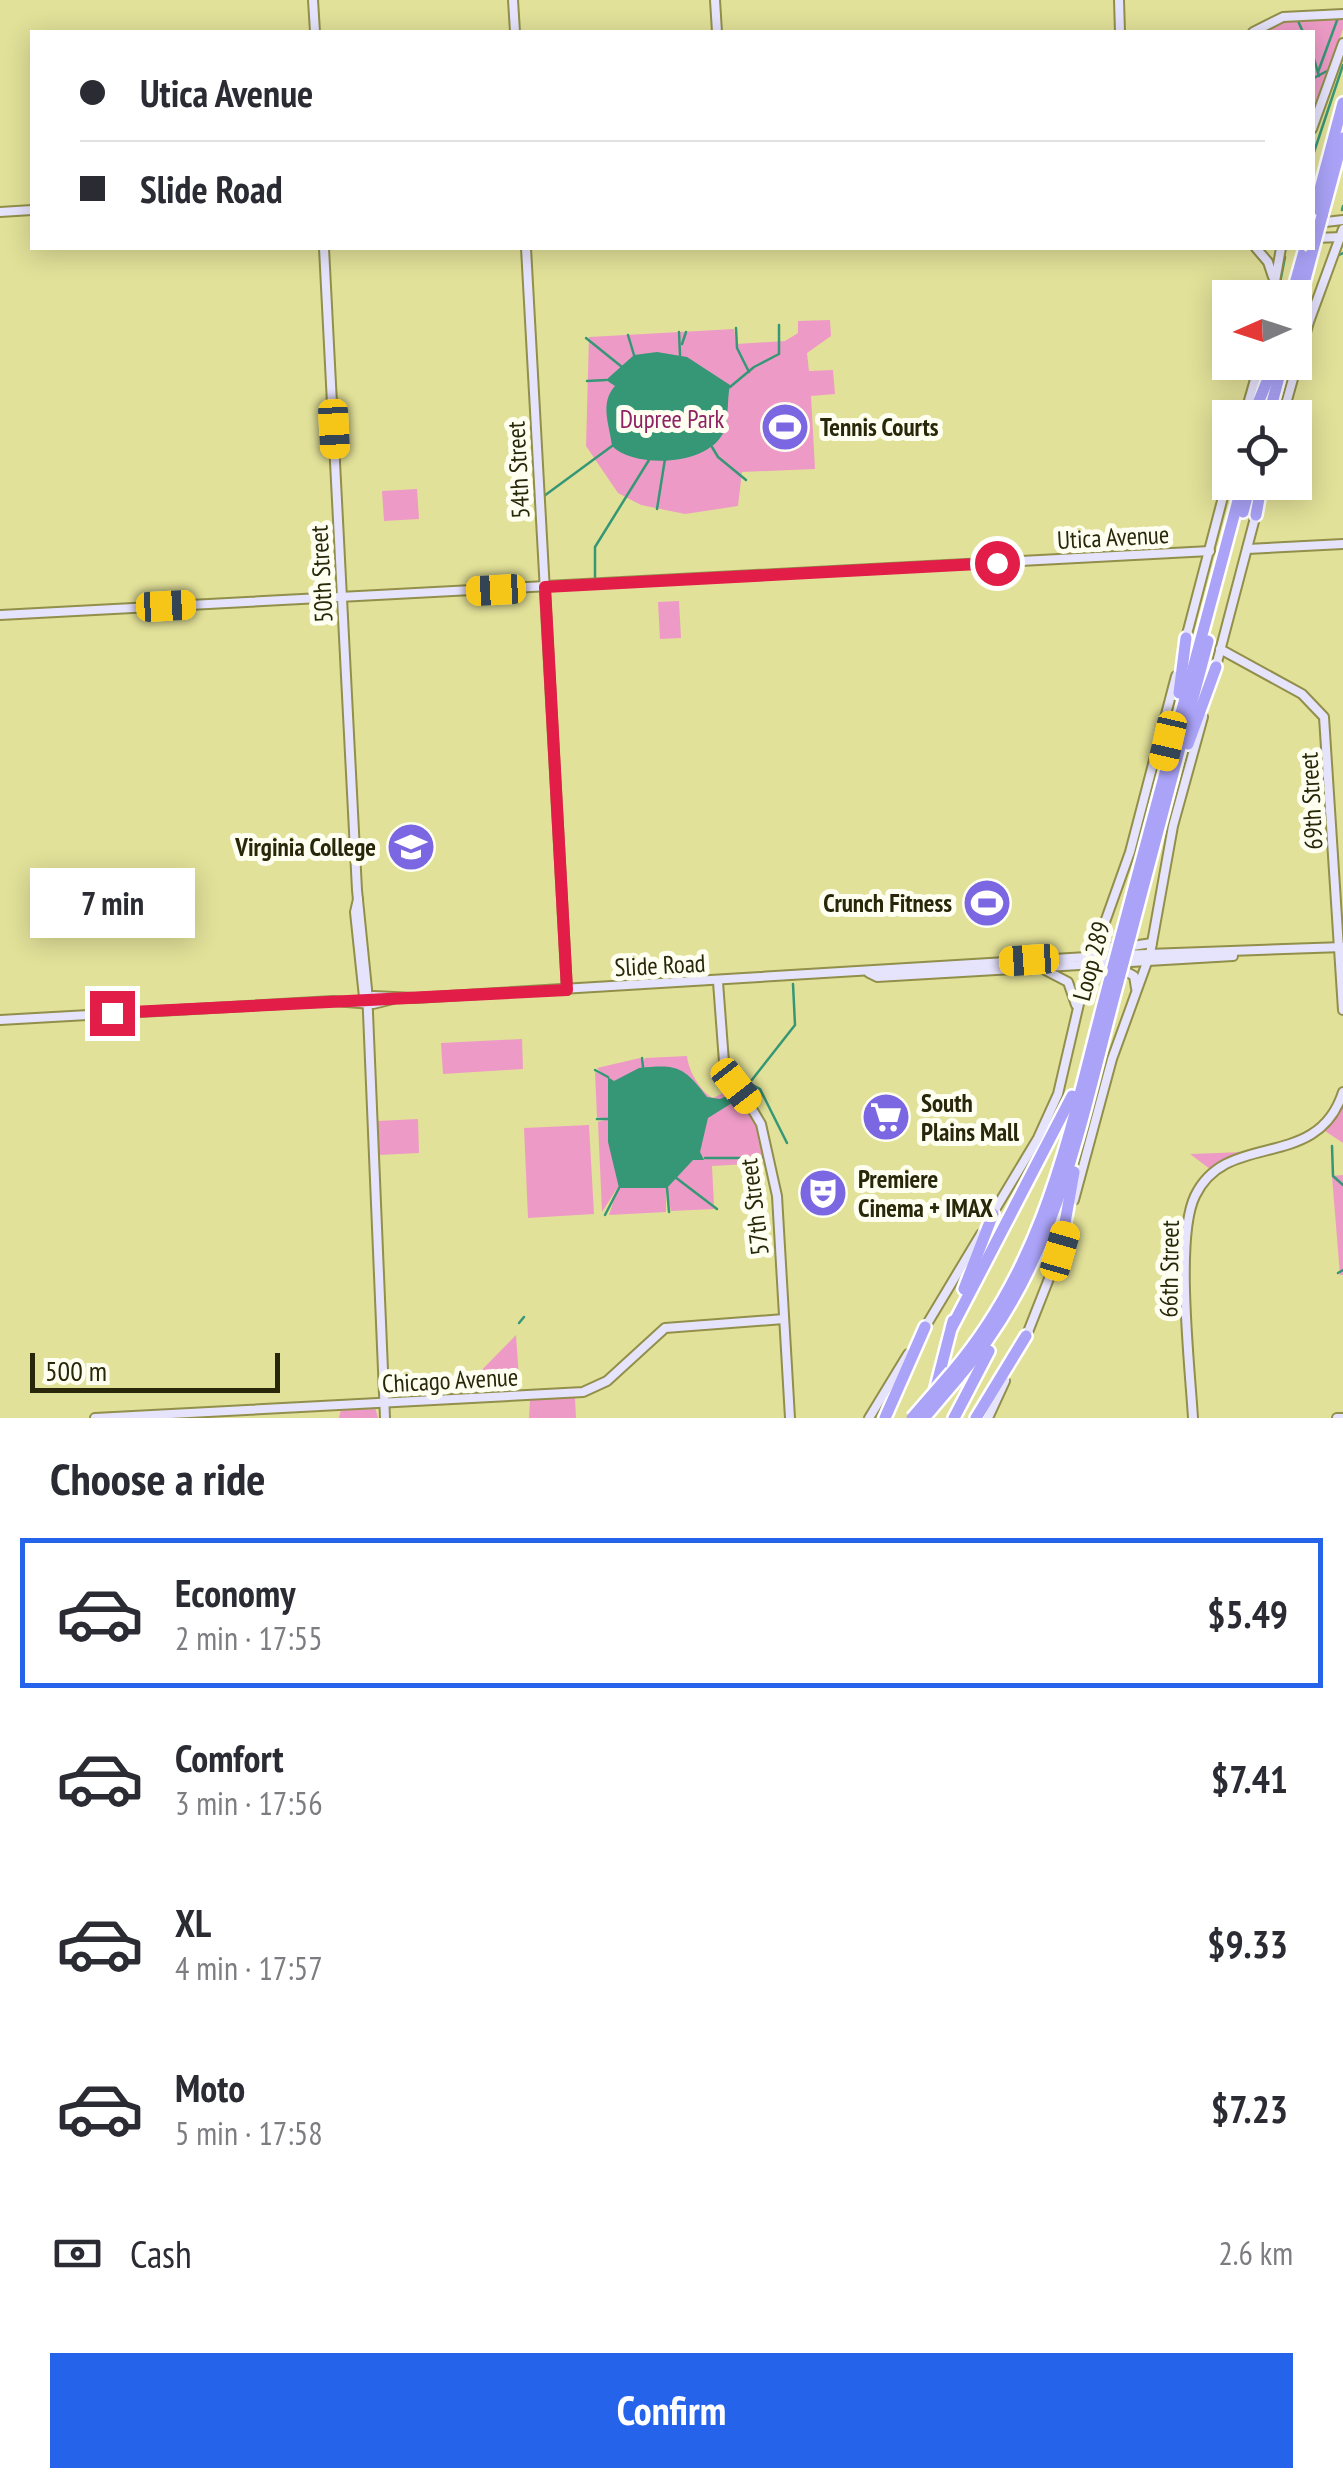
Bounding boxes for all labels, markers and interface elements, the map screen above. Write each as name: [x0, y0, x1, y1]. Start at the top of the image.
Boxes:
text: Utica Avenue: [140, 68, 313, 117]
text: Slide Road: [140, 164, 283, 213]
north arrow: [1212, 280, 1312, 380]
map controls: [1212, 280, 1312, 500]
car: [317, 398, 351, 460]
button: locate: [1212, 400, 1312, 500]
sports icon: Tennis Courts: [759, 401, 811, 453]
park label: Dupree Park: [620, 403, 725, 435]
place label: Tennis Courts: [820, 411, 939, 443]
street label: 54th Street: [499, 420, 537, 519]
street label: Utica Avenue: [1056, 518, 1170, 556]
street label: 50th Street: [302, 524, 340, 623]
route start: [975, 541, 1020, 586]
car: [465, 573, 527, 607]
car: [135, 589, 197, 623]
car: [1147, 708, 1189, 774]
street label: 69th Street: [1292, 751, 1330, 850]
school or university icon: Virginia College: [385, 821, 437, 873]
place label: Virginia College: [234, 831, 376, 863]
callout: 7 min: [29, 868, 194, 938]
sports icon: Crunch Fitness: [961, 877, 1013, 929]
text: 7 min: [81, 882, 144, 924]
place label: Crunch Fitness: [823, 887, 952, 919]
street label: Loop 289: [1065, 918, 1117, 1004]
car: [998, 943, 1060, 977]
street label: Slide Road: [614, 947, 706, 983]
route end: [90, 991, 135, 1036]
car: [706, 1053, 766, 1119]
place label: South Plains Mall: [921, 1087, 1020, 1148]
supermarket icon: South Plains Mall: [860, 1091, 912, 1143]
street label: 57th Street: [732, 1157, 776, 1257]
place label: Premiere Cinema + IMAX: [858, 1163, 994, 1224]
theatre icon: Premiere Cinema + IMAX: [797, 1167, 849, 1219]
car: [1037, 1218, 1083, 1284]
street label: 66th Street: [1152, 1220, 1186, 1318]
scale bar: [30, 1348, 280, 1392]
text: 500 m: [45, 1352, 107, 1389]
street label: Chicago Avenue: [381, 1360, 519, 1400]
text: Choose a ride: [50, 1449, 265, 1507]
icon: car: [55, 1568, 145, 1658]
text: Economy: [175, 1568, 295, 1617]
text: $5.49: [1207, 1589, 1288, 1638]
text: 2 min · 17:55: [175, 1617, 323, 1659]
icon: car: [55, 1733, 145, 1823]
text: Comfort: [175, 1733, 284, 1782]
text: $7.41: [1211, 1754, 1288, 1803]
text: 3 min · 17:56: [175, 1782, 323, 1824]
icon: car: [55, 1898, 145, 1988]
text: XL: [175, 1898, 211, 1947]
text: $9.33: [1207, 1919, 1288, 1968]
text: 4 min · 17:57: [175, 1947, 323, 1989]
icon: car: [55, 2063, 145, 2153]
text: Moto: [175, 2063, 245, 2112]
text: $7.23: [1211, 2084, 1288, 2133]
text: 5 min · 17:58: [175, 2112, 323, 2154]
icon: cash: [50, 2226, 105, 2281]
text: Cash: [130, 2229, 192, 2278]
text: 2.6 km: [1218, 2232, 1293, 2274]
button: Confirm: [50, 2353, 1293, 2468]

